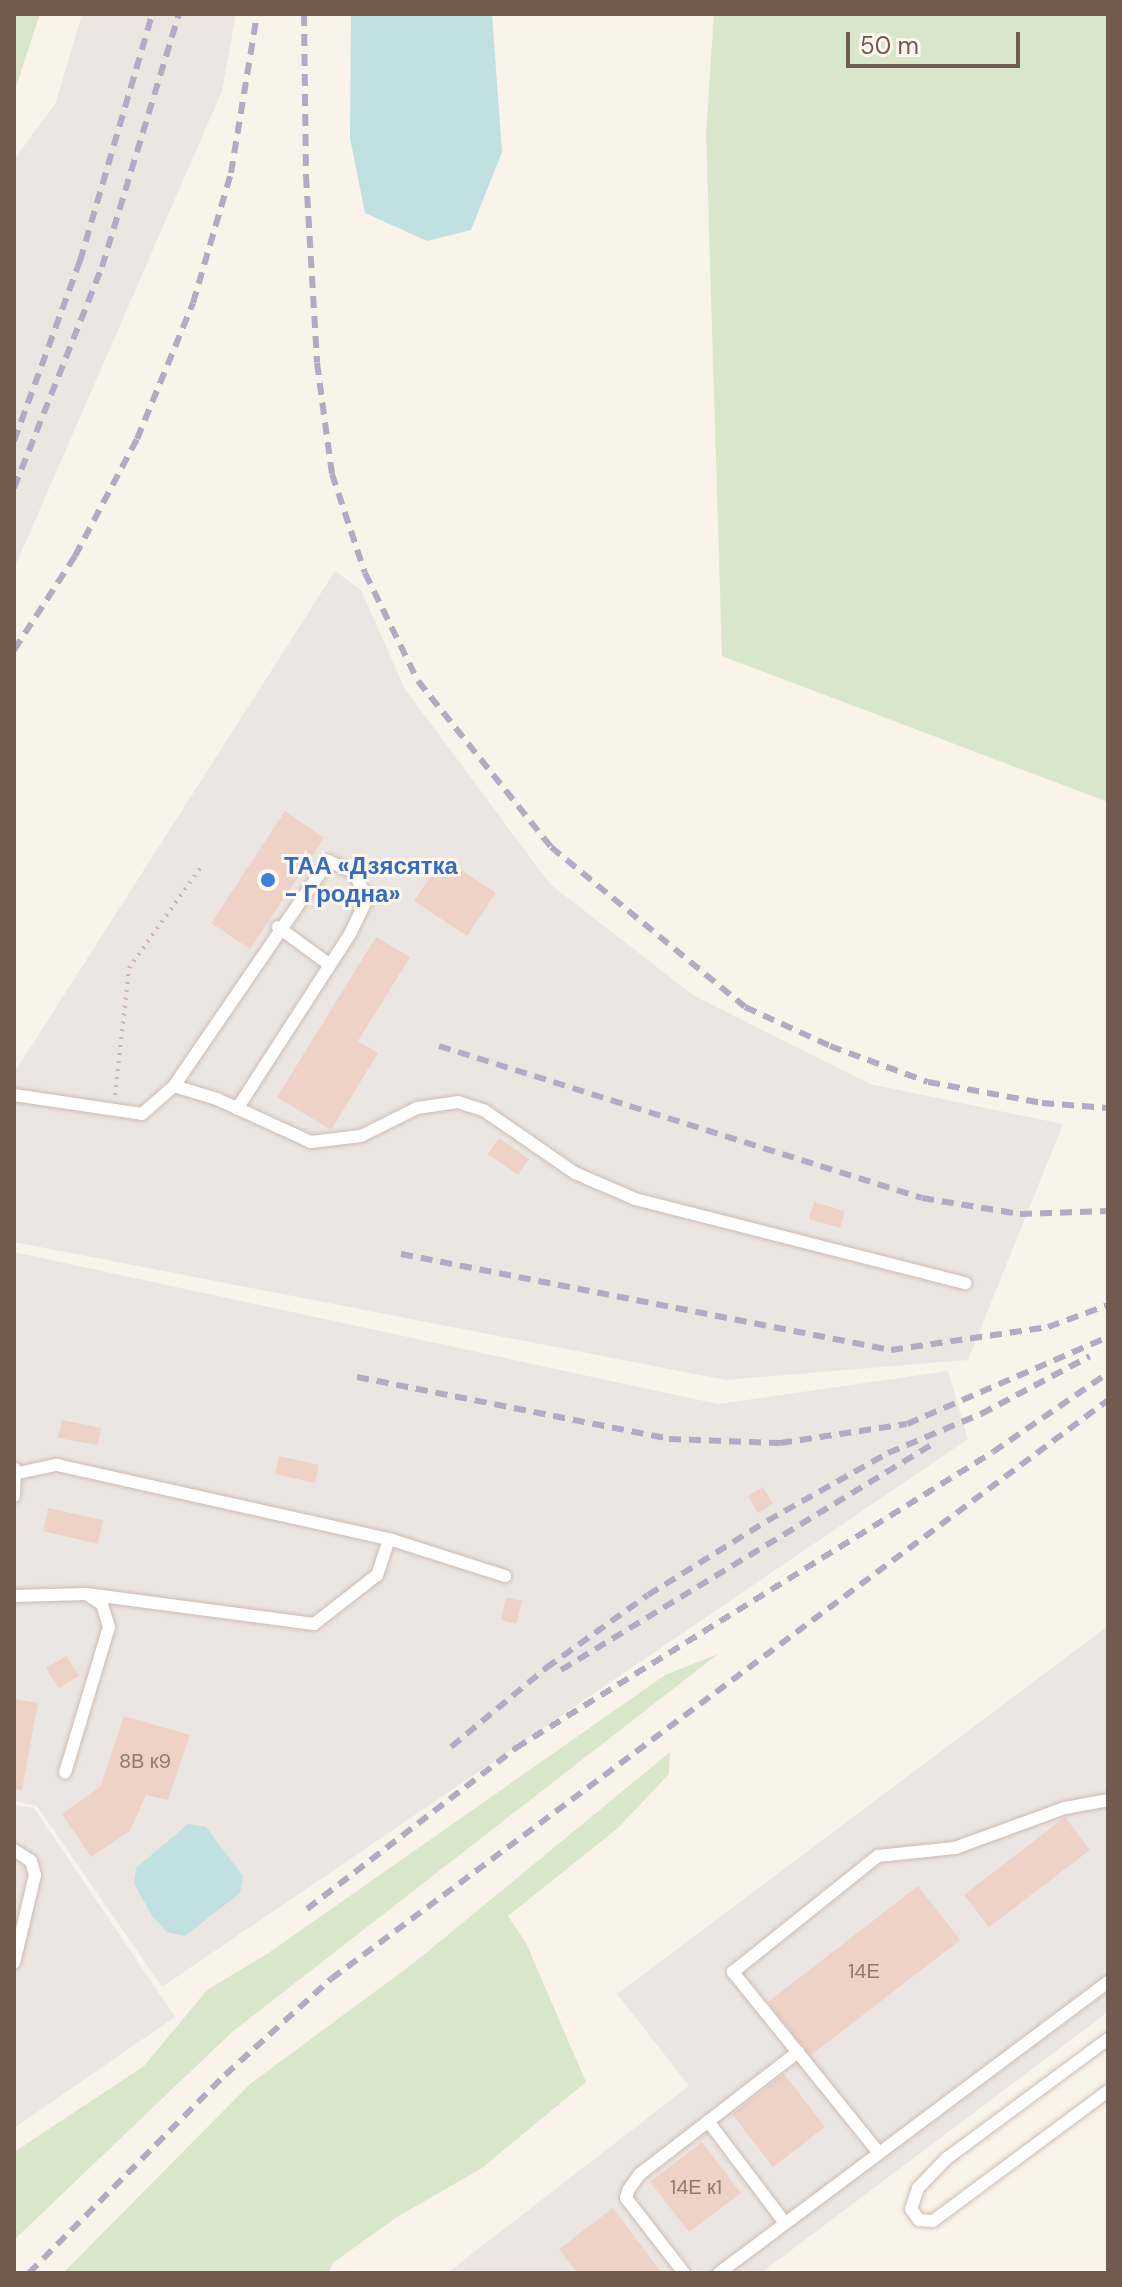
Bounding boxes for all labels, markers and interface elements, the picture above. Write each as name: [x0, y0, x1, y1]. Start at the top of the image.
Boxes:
scale bar: [850, 16, 1024, 66]
text: 50 m: [860, 30, 919, 61]
place label: ТАА «Дзясятка - Гродна»: [284, 852, 458, 908]
marker: ТАА «Дзясятка - Гродна»: [259, 871, 277, 889]
house number: 8В к9: [119, 1749, 171, 1773]
house number: 14Е: [848, 1959, 880, 1983]
house number: 14Е к1: [670, 2175, 722, 2199]

